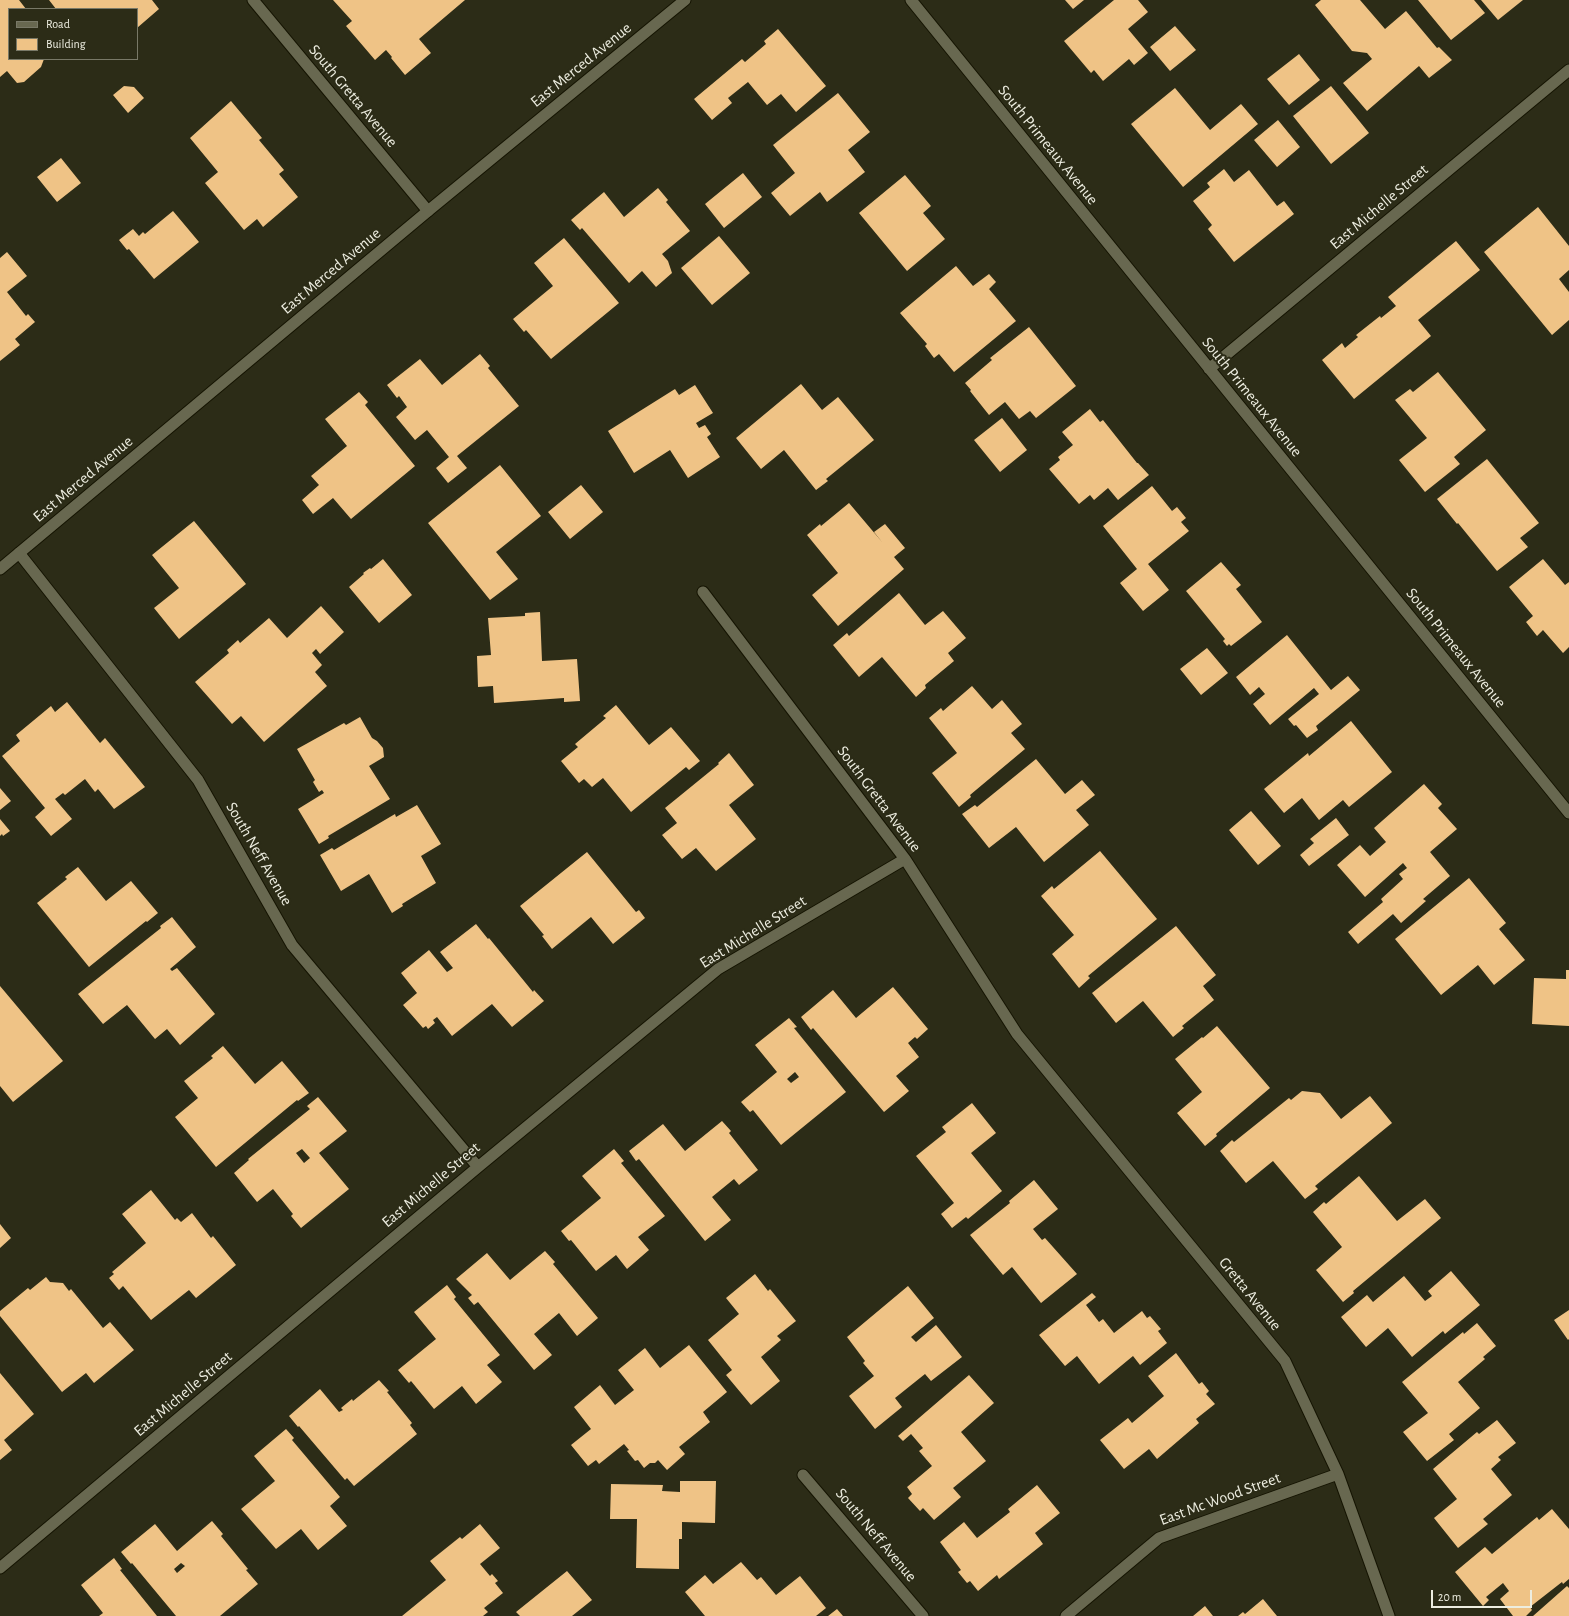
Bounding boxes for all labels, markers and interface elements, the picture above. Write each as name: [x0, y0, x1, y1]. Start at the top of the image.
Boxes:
legend: [8, 8, 138, 60]
text: Road: [46, 18, 70, 30]
street label: East Merced Avenue: [527, 18, 635, 112]
text: Building: [46, 38, 86, 50]
street label: South Gretta Avenue: [305, 41, 401, 151]
street label: South Primeaux Avenue: [994, 81, 1102, 209]
street label: East Michelle Street: [1326, 160, 1432, 254]
street label: East Merced Avenue: [277, 224, 385, 318]
street label: South Primeaux Avenue: [1198, 333, 1306, 461]
street label: East Merced Avenue: [29, 432, 137, 526]
street label: South Primeaux Avenue: [1402, 584, 1510, 712]
street label: South Gretta Avenue: [833, 742, 925, 856]
street label: South Neff Avenue: [222, 799, 296, 909]
street label: East Michelle Street: [696, 891, 810, 973]
street label: East Michelle Street: [378, 1138, 484, 1232]
street label: Gretta Avenue: [1215, 1253, 1285, 1335]
street label: East Michelle Street: [130, 1347, 236, 1441]
street label: East Mc Wood Street: [1157, 1468, 1283, 1530]
street label: South Neff Avenue: [831, 1484, 921, 1586]
scale bar: [1433, 1582, 1534, 1608]
text: 20 m: [1438, 1591, 1461, 1603]

